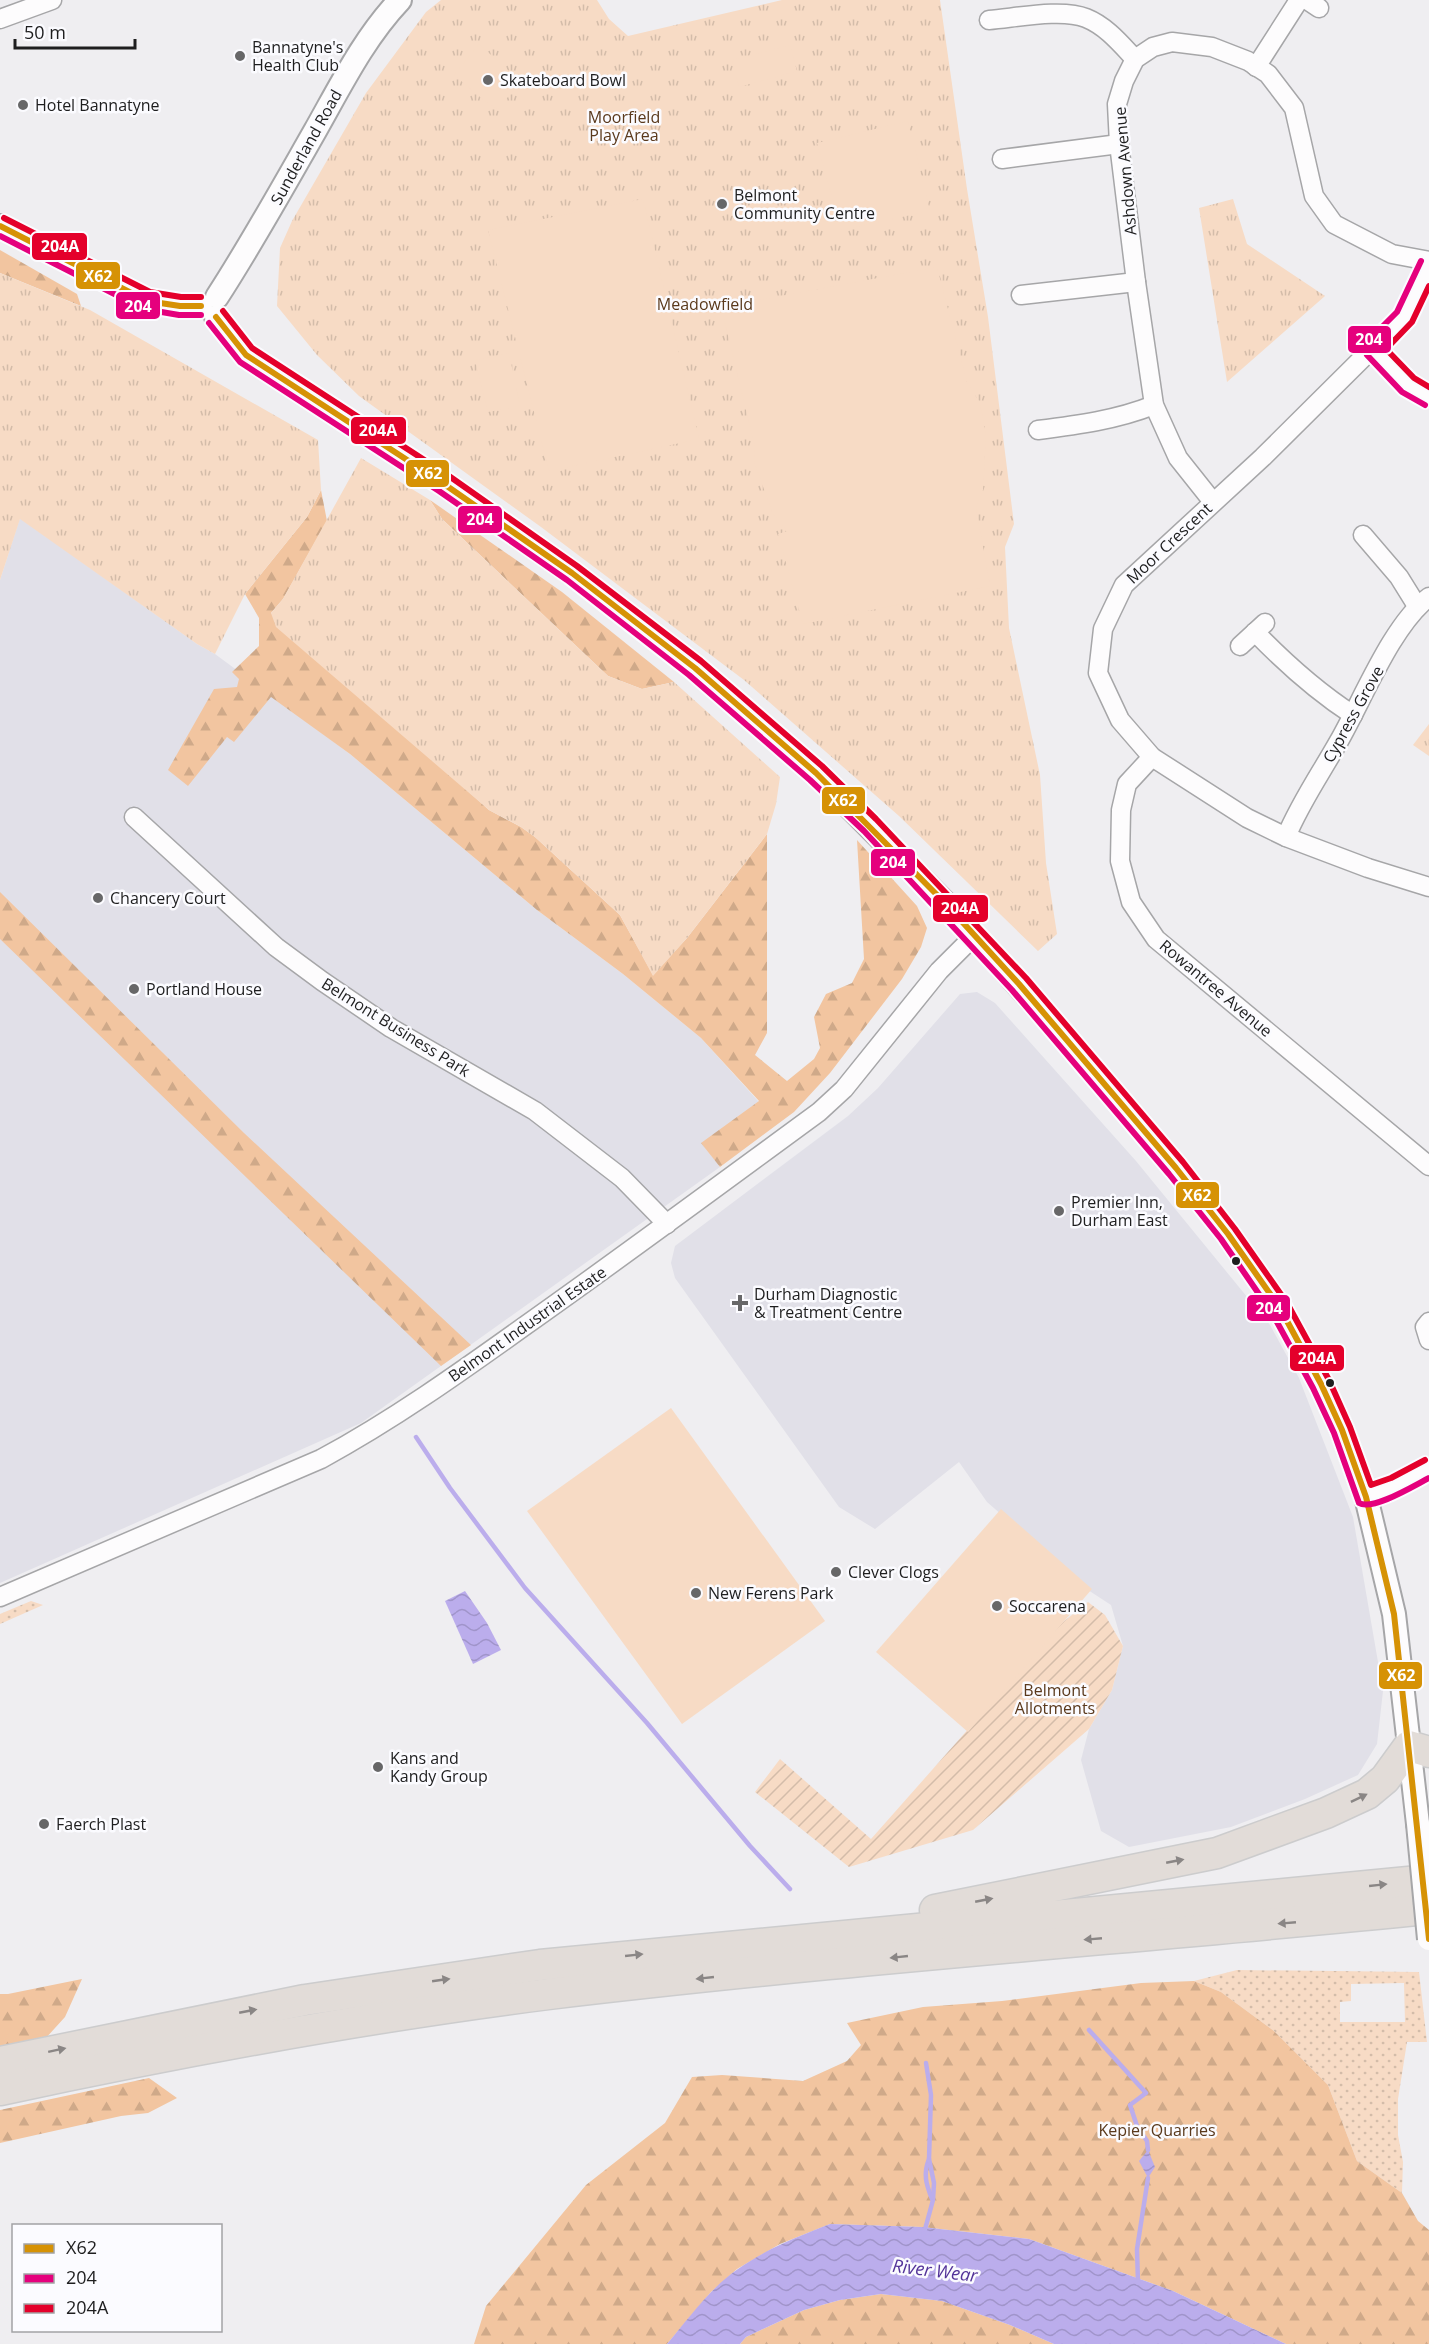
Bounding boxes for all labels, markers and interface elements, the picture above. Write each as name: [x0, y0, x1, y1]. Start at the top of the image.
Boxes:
scale bar: [15, 12, 135, 50]
text: 50 m: [24, 20, 66, 44]
place label: Bannatyne's Health Club: [252, 36, 343, 76]
marker: Bannatyne's Health Club: [233, 49, 247, 63]
place label: Skateboard Bowl: [500, 69, 626, 91]
marker: Skateboard Bowl: [481, 73, 495, 87]
street label: Sunderland Road: [265, 85, 347, 209]
place label: Hotel Bannatyne: [35, 94, 160, 116]
marker: Hotel Bannatyne: [16, 98, 30, 112]
park label: Moorfield Play Area: [588, 106, 660, 146]
street label: Ashdown Avenue: [1108, 106, 1142, 236]
place label: Belmont Community Centre: [734, 184, 875, 224]
marker: Belmont Community Centre: [715, 197, 729, 211]
line badge: 204A: [31, 232, 88, 261]
text: 204A: [41, 235, 80, 257]
line badge: X62: [75, 261, 121, 290]
text: X62: [84, 265, 112, 287]
line badge: 204: [115, 291, 161, 320]
park label: Meadowfield: [657, 293, 753, 315]
text: 204: [124, 295, 152, 317]
line badge: 204: [1347, 325, 1392, 354]
text: 204: [1355, 328, 1383, 350]
line badge: 204A: [350, 416, 407, 445]
text: 204A: [359, 419, 398, 441]
line badge: X62: [405, 459, 450, 488]
text: X62: [414, 462, 442, 484]
street label: Moor Crescent: [1121, 497, 1217, 588]
line badge: 204: [457, 505, 503, 534]
text: 204: [466, 508, 494, 530]
street label: Cypress Grove: [1317, 662, 1389, 766]
line badge: X62: [821, 786, 866, 815]
text: X62: [829, 789, 857, 811]
line badge: 204: [870, 848, 916, 877]
text: 204: [879, 851, 907, 873]
place label: Chancery Court: [110, 887, 226, 909]
marker: Chancery Court: [91, 891, 105, 905]
line badge: 204A: [932, 894, 989, 923]
text: 204A: [941, 897, 980, 919]
street label: Rowantree Avenue: [1155, 934, 1277, 1042]
street label: Belmont Business Park: [318, 972, 475, 1082]
place label: Portland House: [146, 978, 262, 1000]
marker: Portland House: [127, 982, 141, 996]
line badge: X62: [1175, 1181, 1220, 1209]
text: X62: [1183, 1184, 1211, 1206]
place label: Premier Inn, Durham East: [1071, 1191, 1168, 1231]
marker: Premier Inn, Durham East: [1052, 1204, 1066, 1218]
unlabelled marker: [1230, 1255, 1242, 1267]
street label: Belmont Industrial Estate: [444, 1261, 610, 1387]
place label: Durham Diagnostic & Treatment Centre: [754, 1283, 902, 1323]
marker: Durham Diagnostic & Treatment Centre: [731, 1294, 749, 1312]
line badge: 204: [1246, 1294, 1291, 1322]
text: 204: [1255, 1297, 1283, 1319]
line badge: 204A: [1289, 1344, 1345, 1372]
text: 204A: [1298, 1347, 1337, 1369]
unlabelled marker: [1324, 1377, 1336, 1389]
place label: Clever Clogs: [848, 1561, 939, 1583]
marker: Clever Clogs: [829, 1565, 843, 1579]
place label: New Ferens Park: [708, 1582, 834, 1604]
marker: New Ferens Park: [689, 1586, 703, 1600]
place label: Soccarena: [1009, 1595, 1086, 1617]
marker: Soccarena: [990, 1599, 1004, 1613]
line badge: X62: [1378, 1661, 1423, 1690]
text: X62: [1387, 1664, 1415, 1686]
park label: Belmont Allotments: [1015, 1679, 1095, 1719]
place label: Kans and Kandy Group: [390, 1747, 488, 1787]
marker: Kans and Kandy Group: [371, 1760, 385, 1774]
one-way arrow: [1350, 1793, 1367, 1802]
place label: Faerch Plast: [56, 1813, 146, 1835]
marker: Faerch Plast: [37, 1817, 51, 1831]
one-way arrow: [1166, 1856, 1185, 1865]
one-way arrow: [1369, 1880, 1388, 1890]
one-way arrow: [974, 1895, 993, 1904]
one-way arrow: [1278, 1918, 1297, 1928]
one-way arrow: [1083, 1934, 1102, 1944]
one-way arrow: [625, 1950, 644, 1960]
one-way arrow: [889, 1952, 908, 1962]
one-way arrow: [695, 1973, 714, 1983]
one-way arrow: [431, 1975, 450, 1984]
one-way arrow: [239, 2006, 258, 2015]
one-way arrow: [48, 2045, 67, 2054]
park label: Kepier Quarries: [1098, 2119, 1216, 2141]
legend: [12, 2224, 222, 2332]
text: X62: [66, 2235, 97, 2259]
water label: River Wear: [891, 2253, 980, 2287]
text: 204: [66, 2265, 97, 2289]
text: 204A: [66, 2295, 109, 2319]

